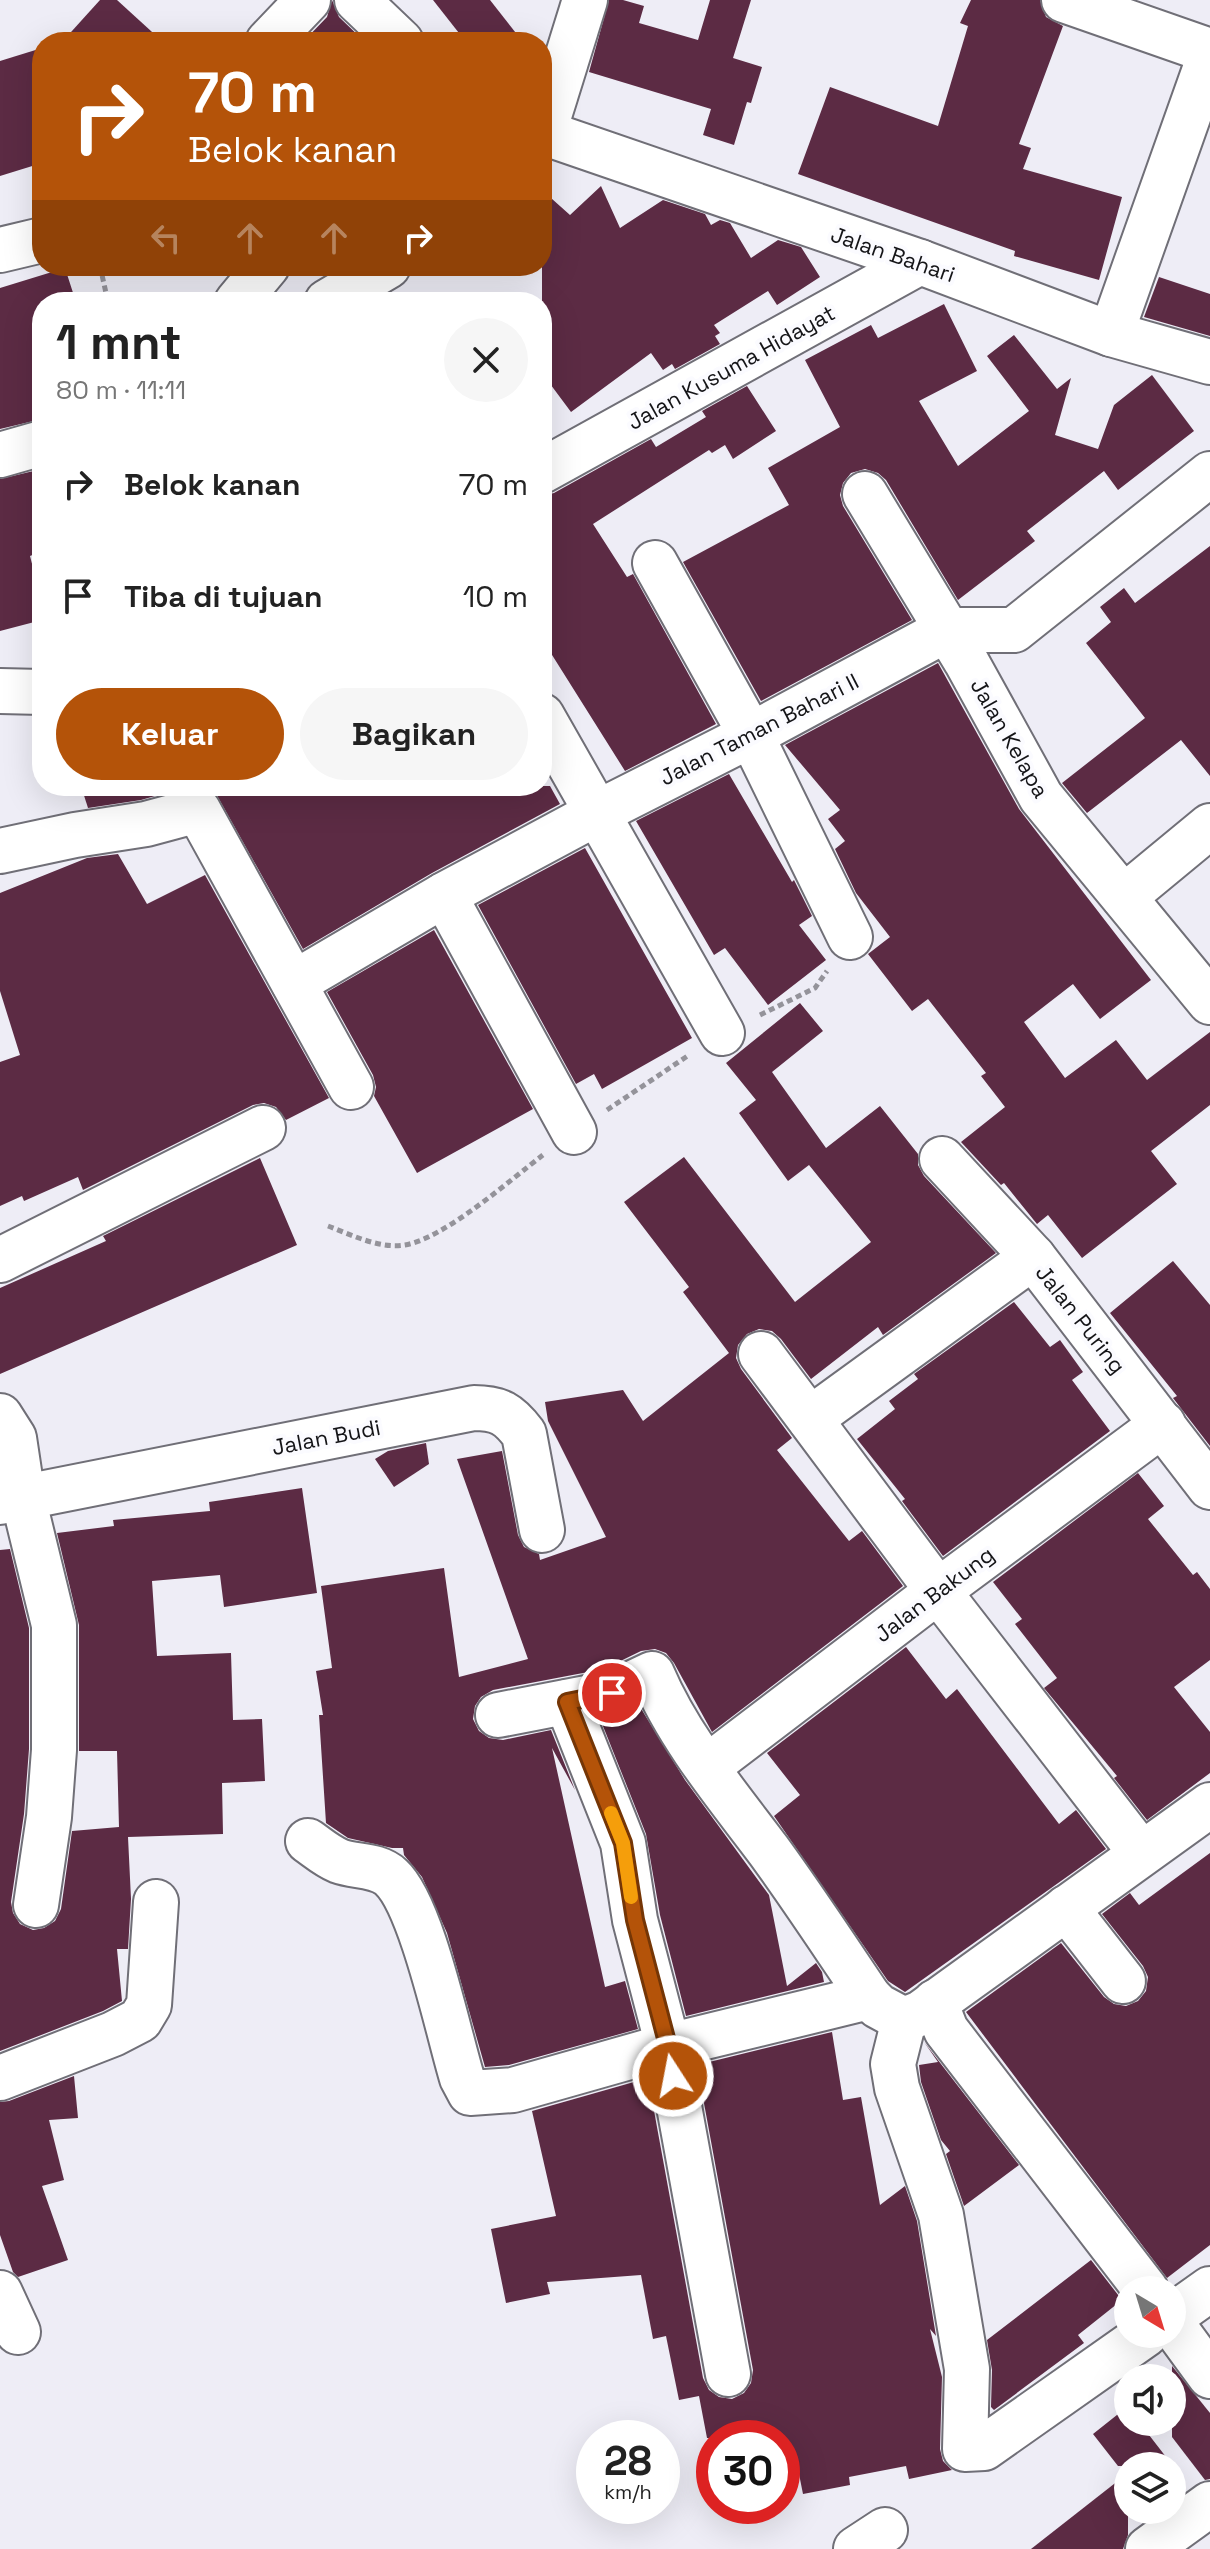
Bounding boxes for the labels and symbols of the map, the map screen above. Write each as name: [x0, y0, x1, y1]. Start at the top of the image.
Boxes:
street label: Jalan Bahari: [827, 220, 959, 288]
street label: Jalan Kusuma Hidayat: [622, 298, 840, 436]
street label: Jalan Taman Bahari II: [655, 667, 863, 791]
street label: Jalan Kelapa: [965, 673, 1056, 803]
street label: Jalan Puring: [1030, 1259, 1132, 1379]
street label: Jalan Budi: [269, 1413, 383, 1461]
street label: Jalan Bakung: [869, 1540, 999, 1648]
pin: [578, 1659, 646, 1727]
position arrow: [631, 2034, 715, 2118]
north arrow: [1114, 2276, 1186, 2348]
speed limit sign: 30: [696, 2420, 800, 2524]

